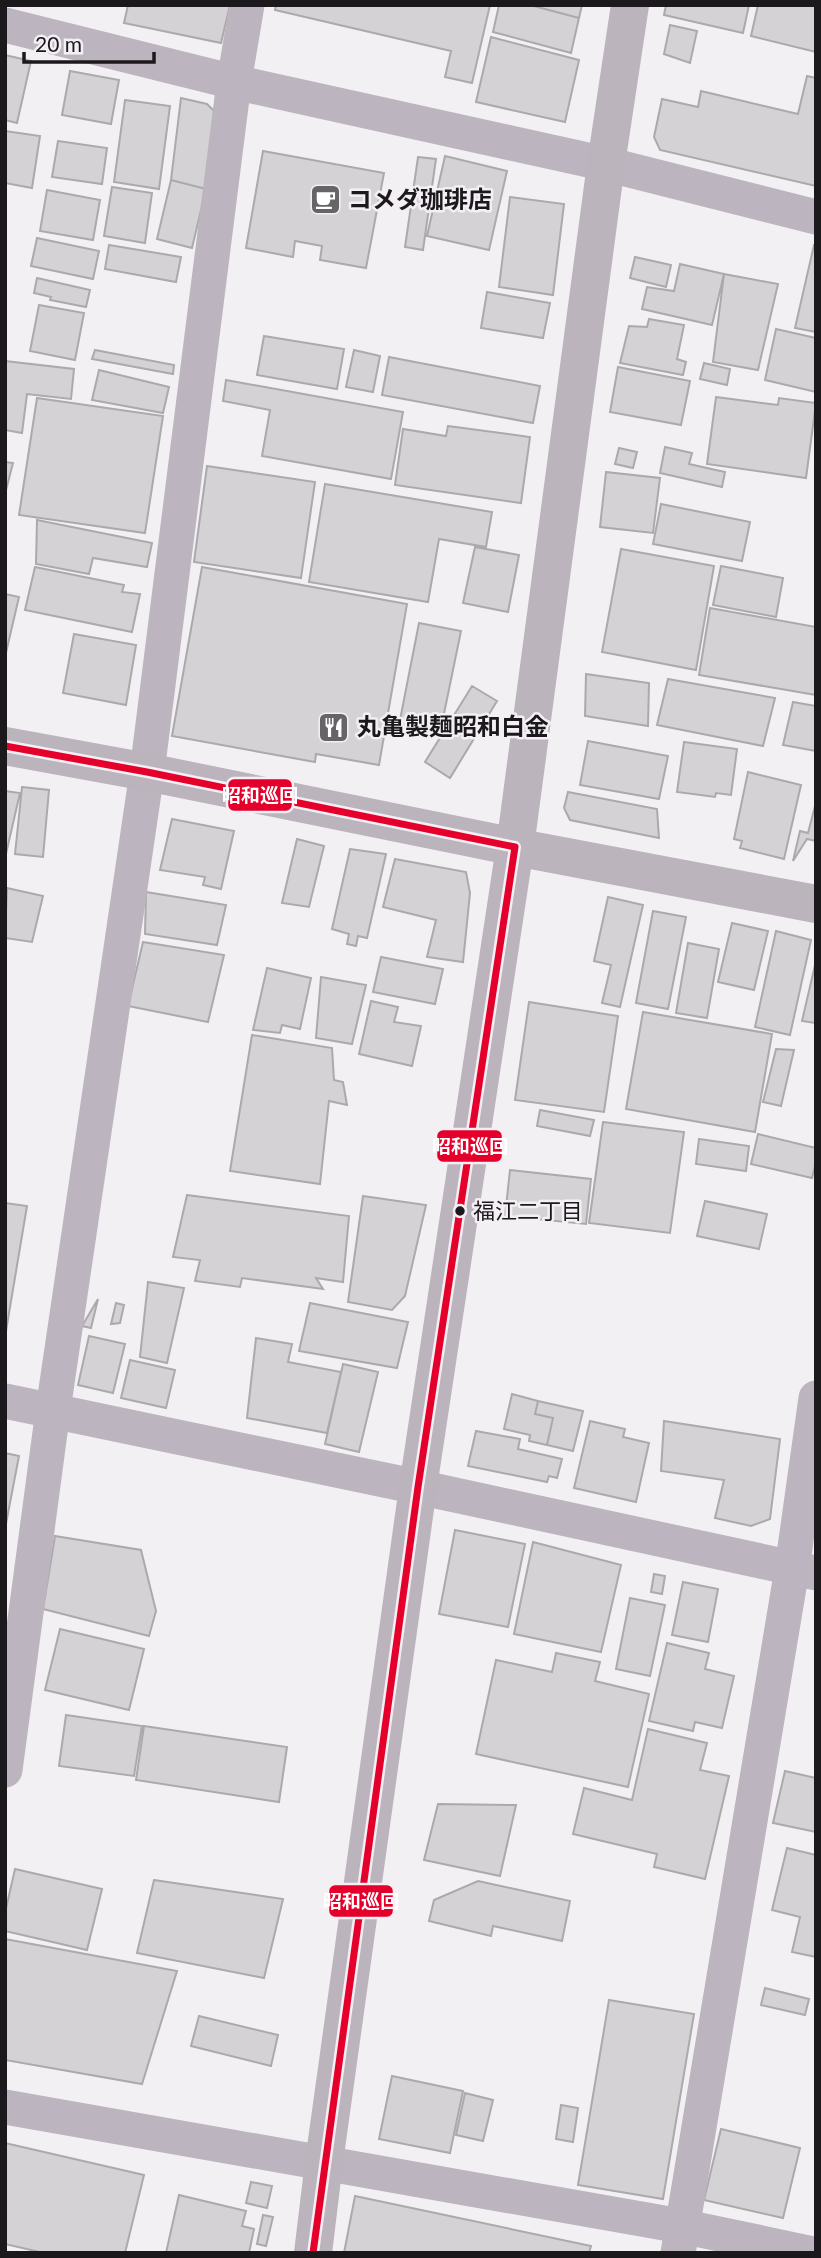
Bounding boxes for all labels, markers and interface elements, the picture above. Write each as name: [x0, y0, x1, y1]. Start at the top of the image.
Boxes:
scale bar: [24, 21, 154, 65]
text: 20 m: [35, 31, 82, 56]
cafe icon: コメダ珈琲店: [308, 183, 342, 217]
place label: コメダ珈琲店: [348, 184, 492, 213]
restaurant icon: 丸亀製麺昭和白金: [317, 710, 351, 744]
place label: 丸亀製麺昭和白金: [357, 711, 549, 740]
line badge: 昭和巡回: [227, 778, 293, 812]
text: 昭和巡回: [222, 783, 298, 806]
line badge: 昭和巡回: [436, 1129, 503, 1163]
text: 昭和巡回: [432, 1134, 508, 1157]
place label: 福江二丁目: [473, 1197, 583, 1224]
marker: 福江二丁目: [453, 1204, 467, 1218]
line badge: 昭和巡回: [328, 1884, 394, 1918]
text: 昭和巡回: [323, 1889, 399, 1912]

